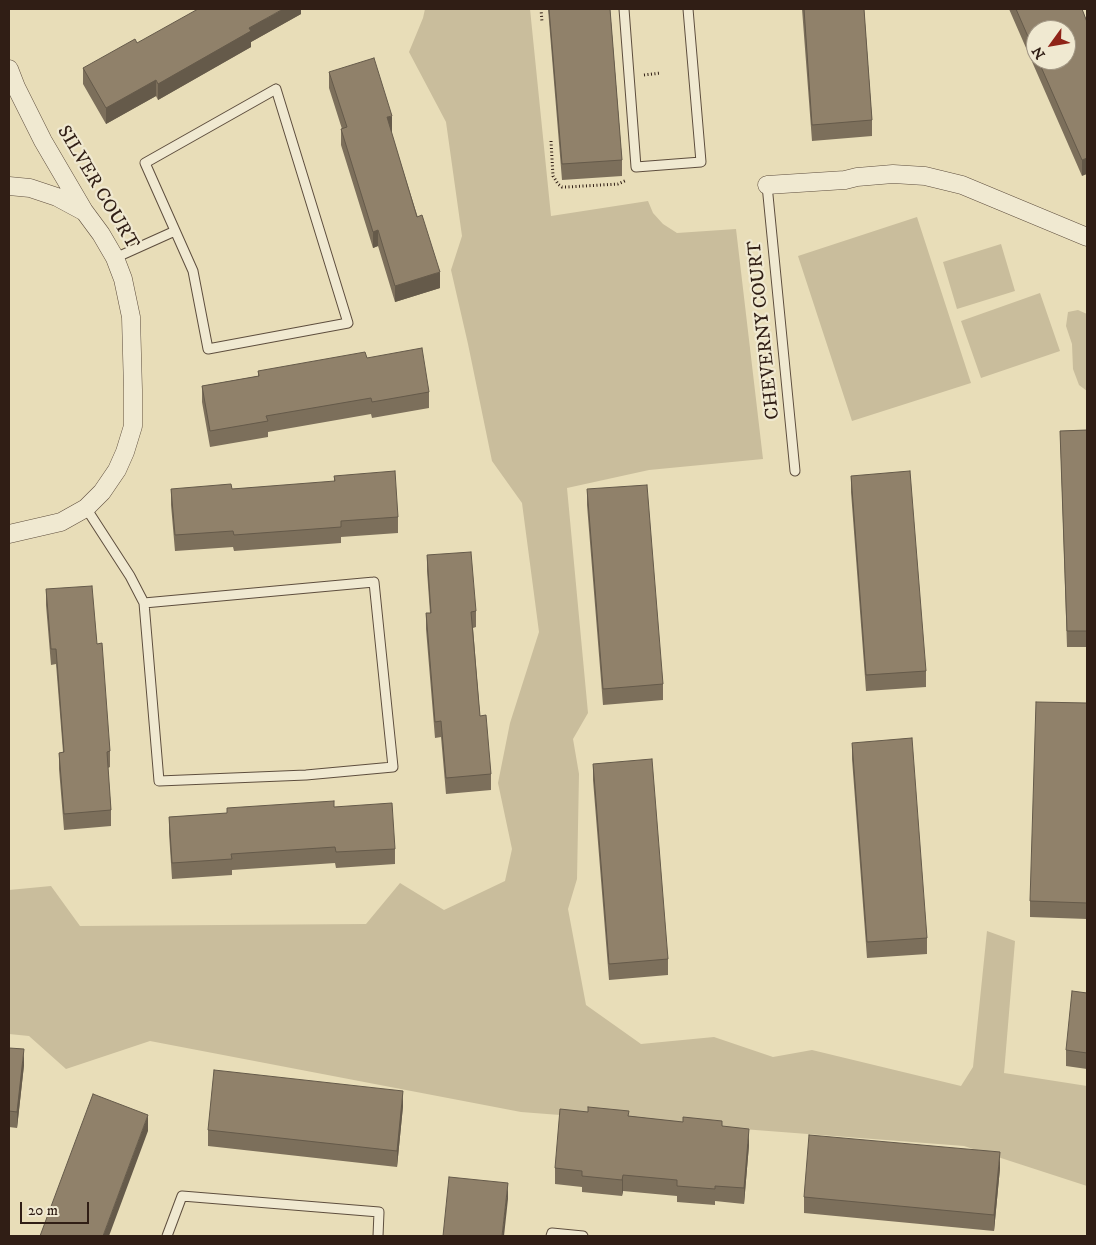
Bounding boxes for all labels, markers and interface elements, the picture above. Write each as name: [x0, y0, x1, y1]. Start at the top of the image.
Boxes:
north arrow: [1026, 20, 1076, 70]
text: N: [1028, 43, 1050, 62]
street label: SILVER COURT: [51, 122, 143, 254]
street label: CHEVERNY COURT: [744, 239, 786, 421]
scale bar: [22, 1192, 91, 1224]
text: 20 m: [28, 1201, 58, 1220]

